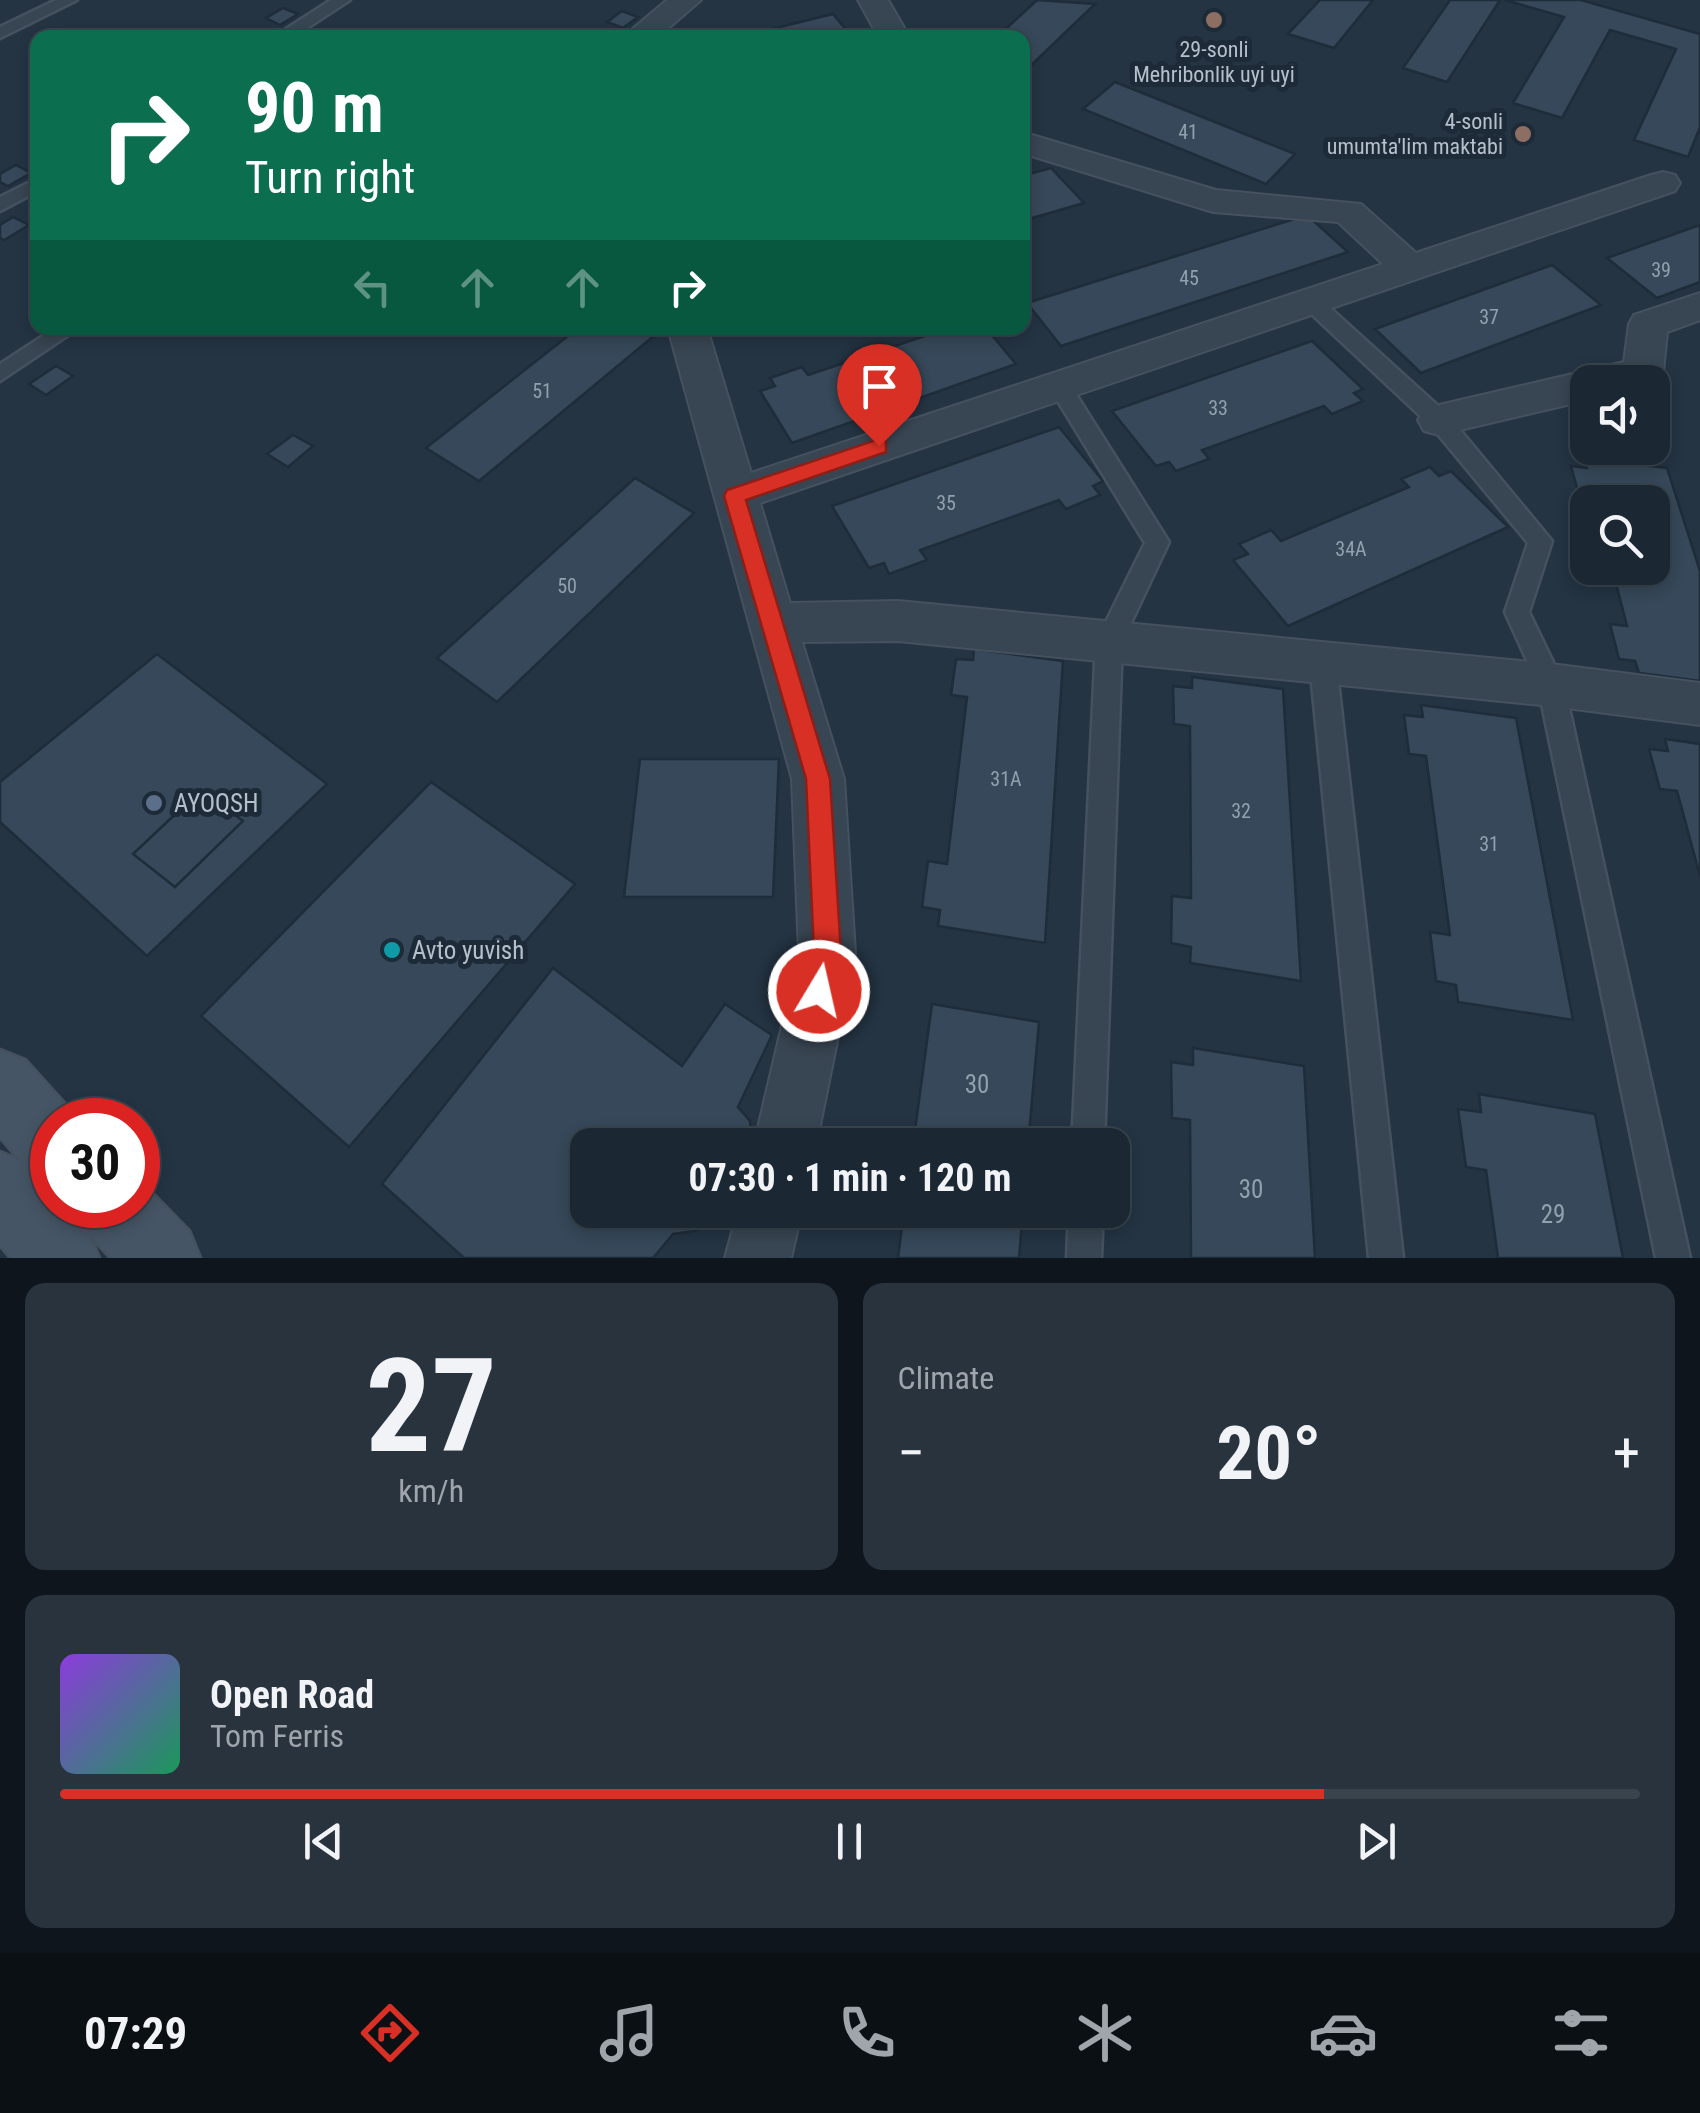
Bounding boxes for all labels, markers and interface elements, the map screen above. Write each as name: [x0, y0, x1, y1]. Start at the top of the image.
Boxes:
marker: 29-sonli Mehribonlik uyi uyi: [1203, 9, 1225, 31]
place label: 29-sonli Mehribonlik uyi uyi: [1133, 37, 1295, 87]
text: 90 m: [245, 67, 384, 149]
icon: right: [80, 70, 210, 200]
place label: 4-sonli umumta'lim maktabi: [1327, 109, 1503, 159]
house number: 41: [1178, 120, 1198, 144]
marker: 4-sonli umumta'lim maktabi: [1512, 123, 1534, 145]
text: Turn right: [245, 151, 415, 204]
house number: 39: [1651, 258, 1671, 282]
icon: left: [345, 260, 400, 315]
icon: ahead: [450, 260, 505, 315]
icon: ahead: [555, 260, 610, 315]
icon: right: [660, 260, 715, 315]
house number: 45: [1179, 266, 1199, 290]
house number: 37: [1479, 305, 1499, 329]
pin: [837, 344, 922, 447]
icon: arrive: [852, 359, 907, 414]
map controls: [1570, 365, 1670, 585]
button: sound: [1570, 365, 1670, 465]
house number: 51: [532, 379, 552, 403]
house number: 33: [1208, 396, 1228, 420]
button: search: [1570, 485, 1670, 585]
house number: 35: [936, 491, 956, 515]
house number: 34А: [1335, 537, 1367, 561]
house number: 50: [557, 574, 577, 598]
house number: 31А: [990, 767, 1022, 791]
place label: AYOQSH: [174, 789, 259, 818]
marker: AYOQSH: [143, 792, 165, 814]
house number: 32: [1231, 799, 1251, 823]
house number: 31: [1479, 832, 1499, 856]
place label: Avto yuvish: [412, 936, 524, 965]
marker: Avto yuvish: [381, 939, 403, 961]
position arrow: [767, 939, 871, 1043]
house number: 30: [965, 1070, 989, 1099]
speed limit sign: 30: [30, 1098, 160, 1228]
text: 07:30 · 1 min · 120 m: [689, 1156, 1011, 1200]
house number: 30: [1239, 1175, 1263, 1204]
house number: 29: [1541, 1200, 1565, 1229]
text: 27: [366, 1330, 497, 1483]
text: Climate: [898, 1359, 994, 1397]
text: 20°: [1216, 1409, 1321, 1497]
text: −: [898, 1421, 925, 1485]
text: +: [1613, 1421, 1640, 1485]
text: km/h: [398, 1472, 464, 1510]
text: Open Road: [210, 1673, 374, 1717]
text: Tom Ferris: [210, 1717, 344, 1755]
icon: previous: [296, 1814, 351, 1869]
icon: pause: [822, 1814, 877, 1869]
icon: next: [1349, 1814, 1404, 1869]
icon: directions: [355, 1998, 425, 2068]
icon: music: [594, 1998, 664, 2068]
icon: phone: [832, 1998, 902, 2068]
icon: climate: [1070, 1998, 1140, 2068]
icon: car: [1308, 1998, 1378, 2068]
icon: filters: [1546, 1998, 1616, 2068]
text: 07:29: [84, 2007, 187, 2060]

